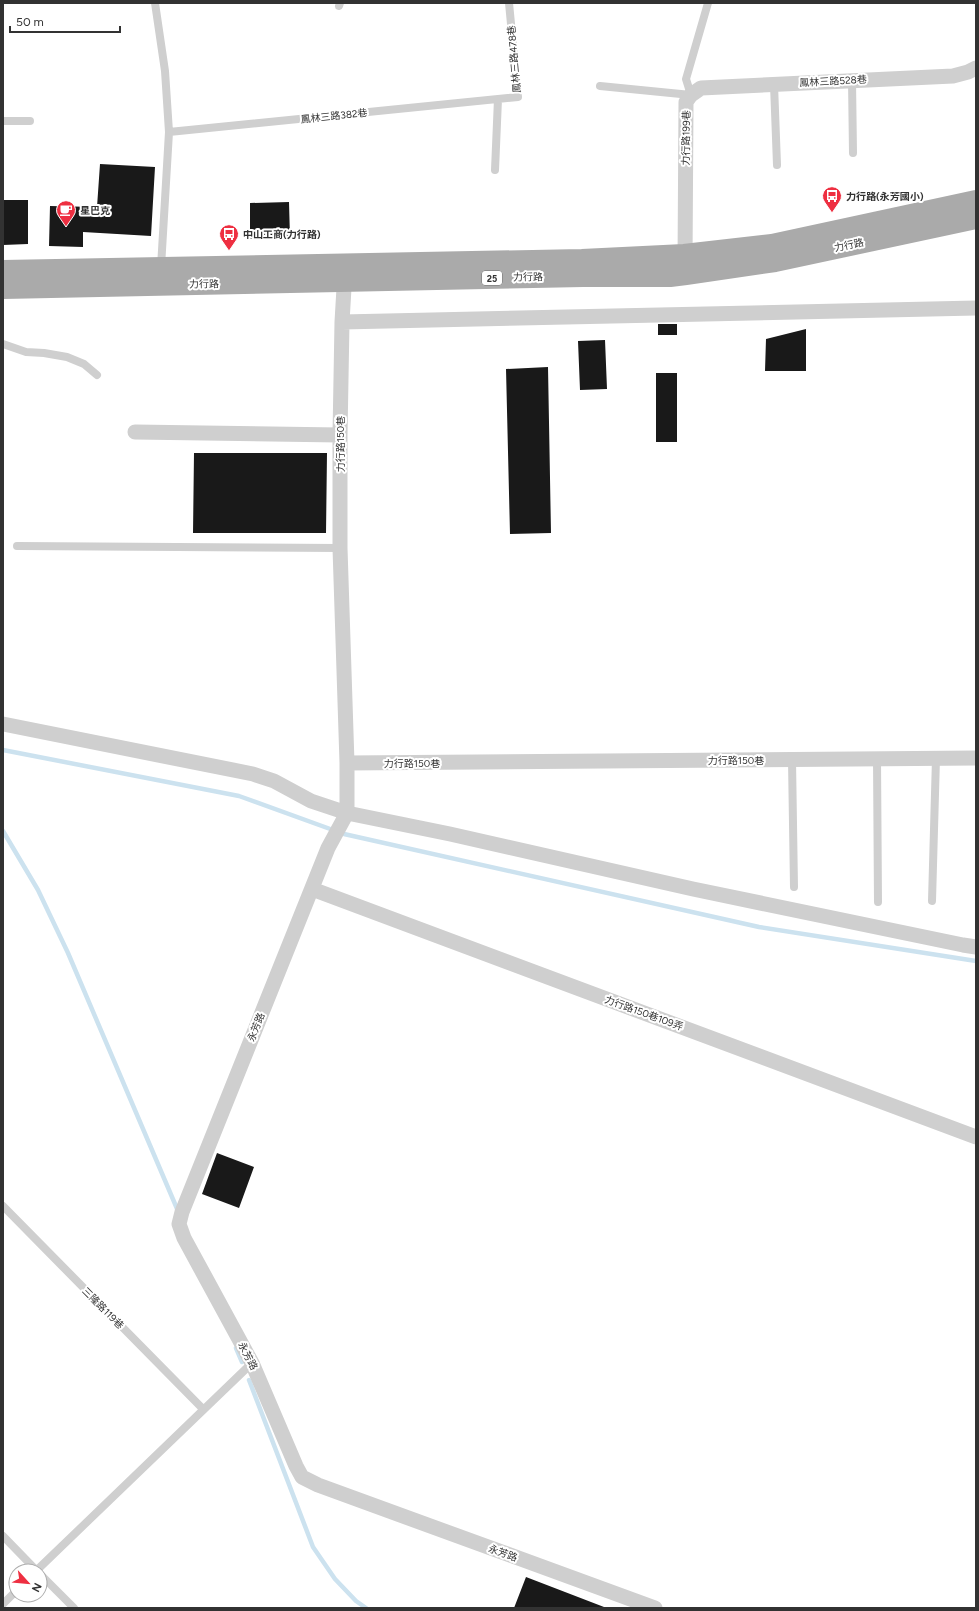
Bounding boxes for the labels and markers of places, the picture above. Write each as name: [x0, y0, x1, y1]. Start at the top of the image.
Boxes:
bus stop icon: 力行路(永芳國小): [821, 185, 843, 213]
place label: 力行路(永芳國小): [846, 190, 924, 203]
cafe icon: 星巴克: [55, 199, 77, 227]
place label: 星巴克: [80, 204, 110, 217]
bus stop icon: 中山工商(力行路): [218, 223, 240, 251]
place label: 中山工商(力行路): [243, 228, 321, 241]

